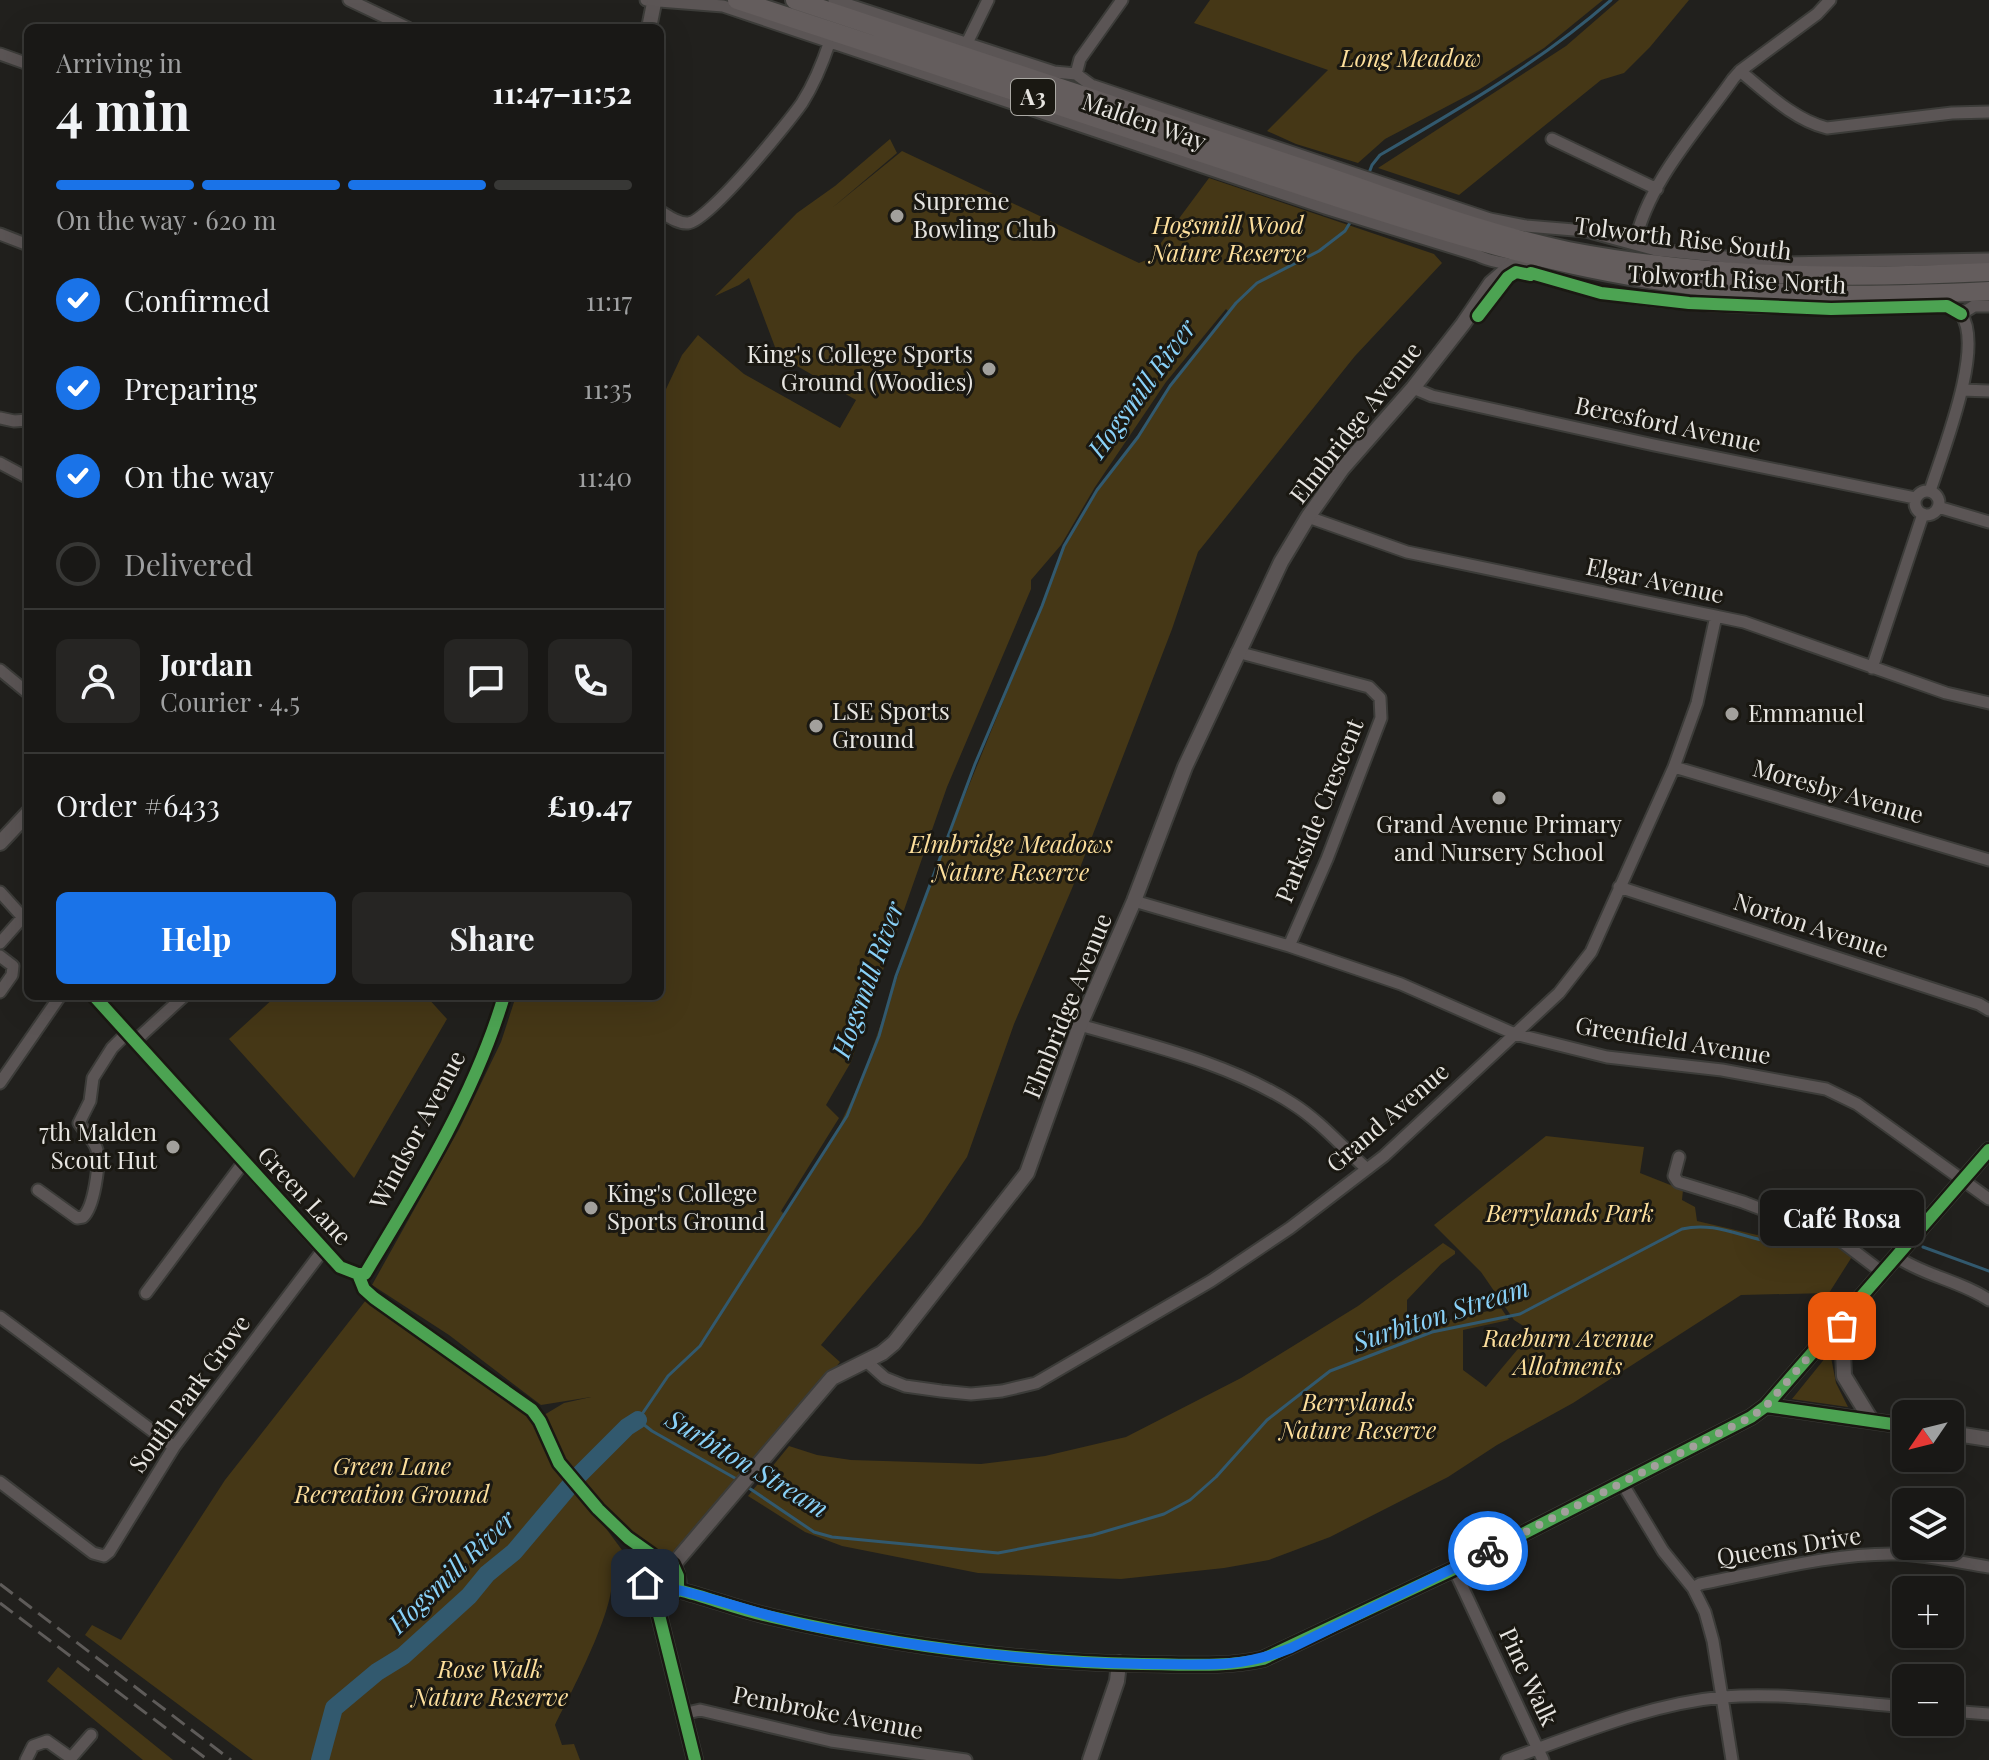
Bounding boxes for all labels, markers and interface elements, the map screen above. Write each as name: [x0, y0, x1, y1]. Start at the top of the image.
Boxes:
park label: Long Meadow: [1340, 41, 1481, 73]
text: Arriving in: [56, 45, 182, 80]
text: 11:47–11:52: [493, 72, 632, 112]
text: 4 min: [56, 75, 190, 144]
road number: A3: [1011, 79, 1055, 115]
street label: Malden Way: [1078, 84, 1211, 156]
place label: Supreme Bowling Club: [913, 184, 1056, 244]
text: On the way · 620 m: [56, 202, 276, 237]
marker: Supreme Bowling Club: [888, 207, 906, 225]
park label: Hogsmill Wood Nature Reserve: [1148, 208, 1306, 268]
street label: Tolworth Rise South: [1573, 208, 1794, 266]
street label: Tolworth Rise North: [1627, 256, 1847, 300]
icon: check: [56, 278, 100, 322]
text: Confirmed: [124, 280, 270, 320]
text: 11:17: [586, 283, 632, 318]
water label: Hogsmill River: [1078, 311, 1204, 465]
street label: Elmbridge Avenue: [1281, 334, 1428, 509]
place label: King's College Sports Ground (Woodies): [747, 337, 973, 397]
marker: King's College Sports Ground (Woodies): [980, 360, 998, 378]
icon: check: [56, 366, 100, 410]
text: Preparing: [124, 368, 257, 408]
text: 11:35: [583, 371, 632, 406]
street label: Beresford Avenue: [1572, 388, 1764, 458]
icon: check: [56, 454, 100, 498]
text: On the way: [124, 456, 274, 496]
text: 11:40: [577, 459, 632, 494]
text: Delivered: [124, 544, 253, 584]
street label: Elgar Avenue: [1583, 549, 1727, 609]
button: person: [56, 639, 140, 723]
button: chat: [444, 639, 528, 723]
button: phone: [548, 639, 632, 723]
text: Jordan: [160, 644, 253, 684]
text: Courier · 4.5: [160, 684, 300, 719]
place label: LSE Sports Ground: [832, 694, 950, 754]
place label: Emmanuel: [1748, 696, 1865, 728]
marker: Emmanuel: [1723, 705, 1741, 723]
street label: Parkside Crescent: [1267, 713, 1370, 907]
marker: LSE Sports Ground: [807, 717, 825, 735]
street label: Moresby Avenue: [1750, 750, 1927, 830]
text: Order #6433: [56, 785, 220, 825]
text: £19.47: [547, 785, 632, 825]
marker: Grand Avenue Primary and Nursery School: [1490, 789, 1508, 807]
place label: Grand Avenue Primary and Nursery School: [1376, 807, 1622, 867]
park label: Elmbridge Meadows Nature Reserve: [908, 827, 1113, 887]
street label: Norton Avenue: [1730, 884, 1893, 964]
button: Help: [56, 892, 336, 984]
button: Share: [352, 892, 632, 984]
water label: Hogsmill River: [822, 896, 911, 1063]
street label: Elmbridge Avenue: [1014, 908, 1118, 1103]
street label: Greenfield Avenue: [1573, 1008, 1773, 1070]
street label: Windsor Avenue: [361, 1044, 471, 1215]
street label: Grand Avenue: [1319, 1055, 1455, 1178]
place label: 7th Malden Scout Hut: [39, 1115, 157, 1175]
marker: 7th Malden Scout Hut: [164, 1138, 182, 1156]
street label: Green Lane: [251, 1138, 360, 1251]
place label: King's College Sports Ground: [607, 1176, 765, 1236]
callout: Café Rosa: [1760, 1190, 1924, 1246]
park label: Berrylands Park: [1485, 1196, 1654, 1228]
marker: King's College Sports Ground: [582, 1199, 600, 1217]
text: Café Rosa: [1783, 1200, 1901, 1235]
water label: Surbiton Stream: [1347, 1269, 1533, 1359]
pin: [1808, 1292, 1876, 1360]
icon: bag: [1820, 1304, 1864, 1348]
street label: South Park Grove: [120, 1308, 256, 1478]
park label: Raeburn Avenue Allotments: [1482, 1321, 1653, 1381]
park label: Berrylands Nature Reserve: [1278, 1385, 1436, 1445]
water label: Surbiton Stream: [659, 1400, 836, 1525]
north arrow: [1892, 1400, 1964, 1472]
map controls: [1892, 1400, 1964, 1736]
park label: Green Lane Recreation Ground: [293, 1449, 491, 1509]
button: layers: [1892, 1488, 1964, 1560]
water label: Hogsmill River: [379, 1501, 523, 1641]
courier: [1448, 1511, 1528, 1591]
street label: Queens Drive: [1714, 1518, 1863, 1572]
icon: bike: [1466, 1529, 1510, 1573]
pin: [611, 1549, 679, 1617]
icon: home: [623, 1561, 667, 1605]
button: +: [1892, 1576, 1964, 1648]
street label: Pine Walk: [1493, 1622, 1567, 1731]
park label: Rose Walk Nature Reserve: [410, 1652, 568, 1712]
button: −: [1892, 1664, 1964, 1736]
street label: Pembroke Avenue: [731, 1677, 926, 1745]

